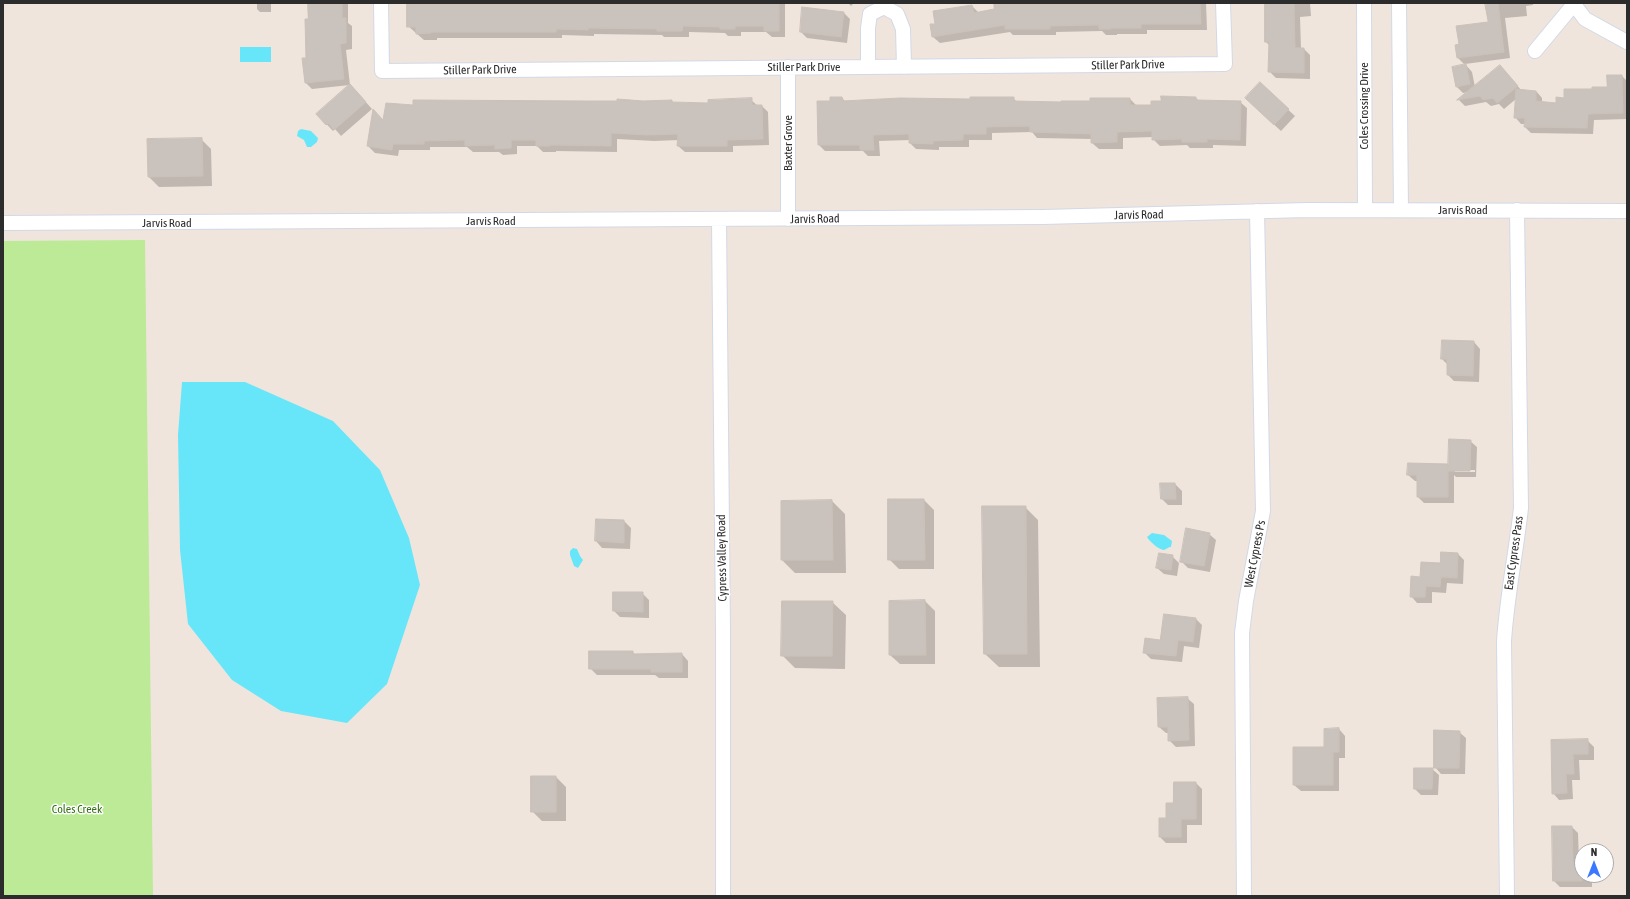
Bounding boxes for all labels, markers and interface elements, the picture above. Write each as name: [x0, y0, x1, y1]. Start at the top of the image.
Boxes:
street label: Stiller Park Drive: [1091, 57, 1165, 73]
street label: Stiller Park Drive: [767, 60, 841, 74]
street label: Stiller Park Drive: [443, 62, 517, 78]
street label: Coles Crossing Drive: [1357, 62, 1371, 150]
street label: Baxter Grove: [781, 115, 795, 171]
street label: Jarvis Road: [1438, 203, 1488, 217]
street label: Jarvis Road: [1114, 207, 1164, 223]
street label: Jarvis Road: [790, 211, 840, 227]
street label: Jarvis Road: [466, 214, 516, 228]
street label: Jarvis Road: [142, 216, 192, 230]
street label: Cypress Valley Road: [714, 514, 730, 602]
street label: East Cypress Pass: [1502, 515, 1526, 591]
street label: West Cypress Ps: [1241, 519, 1269, 589]
park label: Coles Creek: [52, 802, 102, 816]
north arrow: [1574, 843, 1614, 883]
text: N: [1591, 846, 1597, 858]

